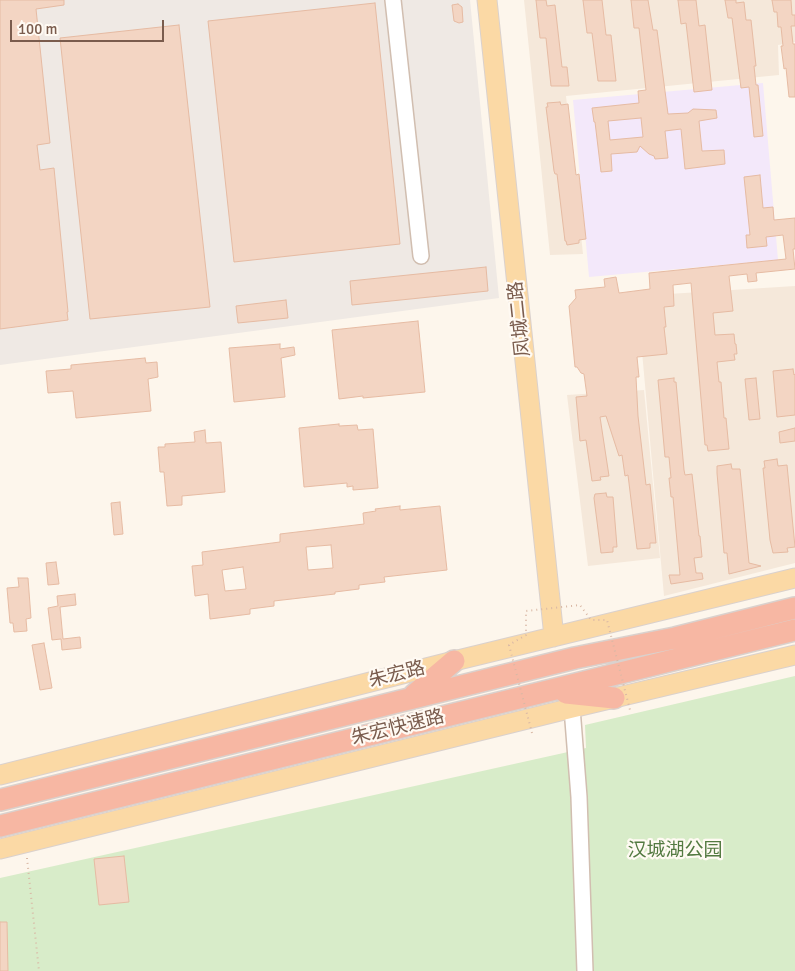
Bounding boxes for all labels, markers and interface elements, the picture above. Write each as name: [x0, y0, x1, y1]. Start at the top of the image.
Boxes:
scale bar: [12, 10, 166, 42]
text: 100 m: [18, 20, 58, 38]
street label: 凤城二路: [505, 280, 535, 358]
street label: 朱宏路: [367, 657, 427, 693]
street label: 朱宏快速路: [349, 705, 447, 751]
park label: 汉城湖公园: [628, 840, 722, 862]

